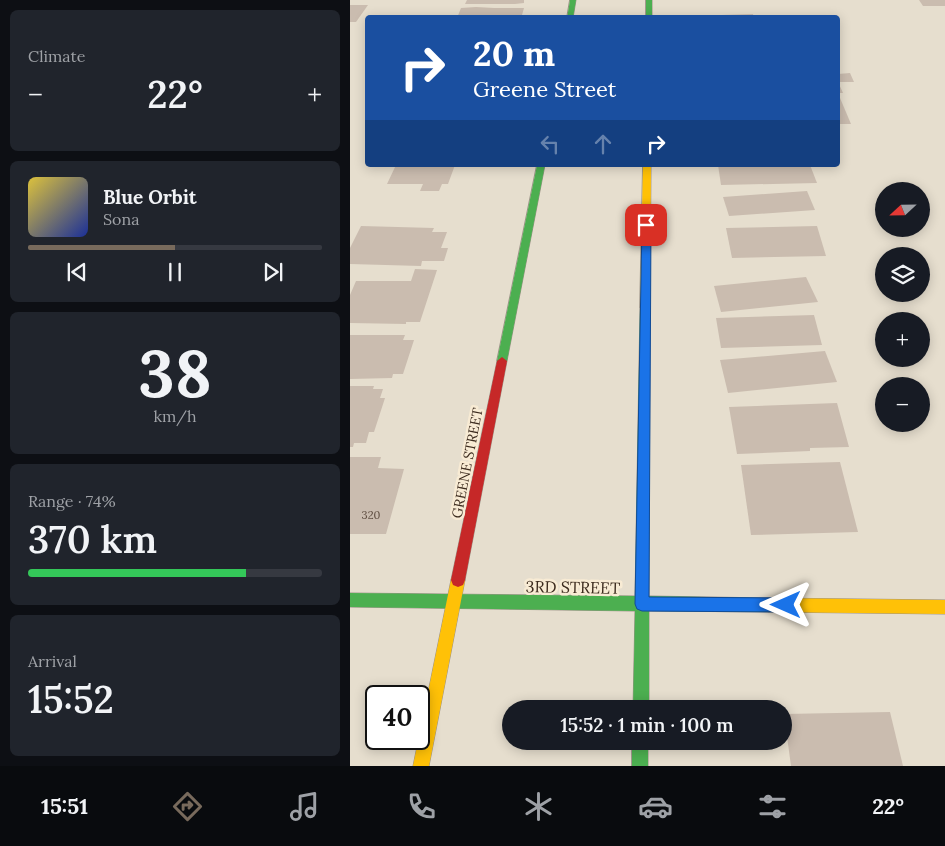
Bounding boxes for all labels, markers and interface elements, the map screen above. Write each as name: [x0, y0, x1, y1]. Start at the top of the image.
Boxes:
text: 20 m: [473, 31, 555, 76]
icon: right: [390, 35, 455, 100]
text: Climate: [28, 46, 85, 66]
text: 22°: [147, 70, 203, 118]
text: Greene Street: [473, 75, 616, 103]
text: −: [28, 77, 43, 113]
text: +: [307, 77, 322, 113]
icon: left: [536, 130, 564, 158]
icon: ahead: [589, 130, 617, 158]
icon: right: [642, 130, 670, 158]
north arrow: [875, 182, 930, 238]
map controls: [875, 182, 930, 432]
text: Blue Orbit: [103, 185, 197, 209]
pin: [625, 204, 667, 246]
text: Sona: [103, 209, 139, 229]
icon: arrive: [632, 211, 660, 239]
button: layers: [875, 247, 930, 302]
icon: previous: [63, 258, 91, 286]
icon: pause: [161, 258, 189, 286]
icon: next: [259, 258, 287, 286]
button: +: [875, 312, 930, 367]
text: 38: [138, 332, 212, 415]
button: −: [875, 377, 930, 432]
text: km/h: [153, 406, 197, 426]
street label: GREENE STREET: [447, 406, 487, 520]
text: Range · 74%: [28, 491, 116, 511]
house number: 320: [362, 508, 381, 522]
text: 370 km: [28, 515, 157, 563]
street label: 3RD STREET: [526, 576, 620, 598]
position arrow: [759, 578, 811, 630]
text: Arrival: [28, 651, 77, 671]
text: 15:52: [28, 675, 114, 723]
speed limit sign: 40: [365, 685, 430, 750]
text: 15:52 · 1 min · 100 m: [560, 713, 734, 737]
icon: directions: [170, 789, 205, 824]
icon: music: [287, 789, 322, 824]
icon: phone: [404, 789, 439, 824]
icon: climate: [521, 789, 556, 824]
icon: car: [638, 789, 673, 824]
icon: filters: [755, 789, 790, 824]
text: 15:51: [41, 792, 88, 820]
text: 22°: [872, 792, 904, 820]

